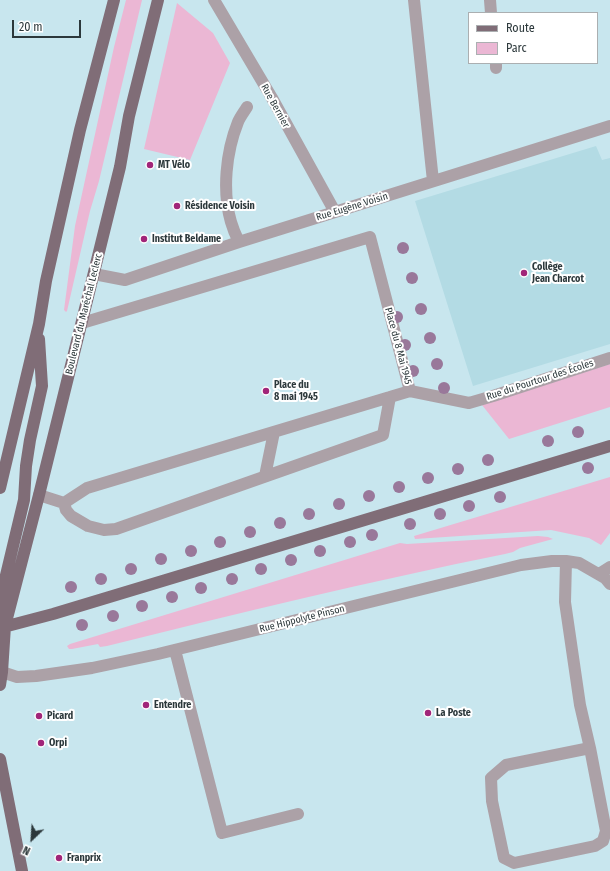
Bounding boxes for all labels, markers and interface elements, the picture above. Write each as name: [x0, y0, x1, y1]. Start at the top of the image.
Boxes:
scale bar: [14, 12, 83, 38]
legend: [468, 12, 598, 64]
text: 20 m: [19, 20, 43, 34]
text: Route: [506, 21, 535, 35]
text: Parc: [506, 41, 527, 55]
street label: Rue Bernier: [258, 82, 292, 130]
place label: MT Vélo: [158, 159, 190, 171]
marker: MT Vélo: [145, 160, 155, 170]
street label: Rue Eugène Voisin: [315, 190, 389, 224]
place label: Résidence Voisin: [185, 200, 255, 212]
marker: Résidence Voisin: [172, 201, 182, 211]
place label: Institut Beldame: [152, 233, 221, 245]
marker: Institut Beldame: [139, 234, 149, 244]
street label: Boulevard du Maréchal Leclerc: [63, 252, 105, 376]
place label: Collège Jean Charcot: [532, 261, 584, 284]
marker: Collège Jean Charcot: [519, 268, 529, 278]
street label: Place du 8 Mai 1945: [382, 306, 414, 386]
street label: Rue du Pourtour des Écoles: [485, 357, 595, 403]
place label: Place du 8 mai 1945: [274, 379, 318, 402]
marker: Place du 8 mai 1945: [261, 386, 271, 396]
street label: Rue Hippolyte Pinson: [258, 603, 346, 635]
place label: Entendre: [154, 699, 191, 711]
marker: Entendre: [141, 700, 151, 710]
place label: La Poste: [436, 707, 471, 719]
marker: La Poste: [423, 708, 433, 718]
place label: Picard: [47, 710, 73, 722]
marker: Picard: [34, 711, 44, 721]
place label: Orpi: [49, 737, 67, 749]
marker: Orpi: [36, 738, 46, 748]
north arrow: [12, 819, 52, 859]
text: N: [21, 843, 32, 858]
place label: Franprix: [67, 852, 101, 864]
marker: Franprix: [54, 853, 64, 863]

